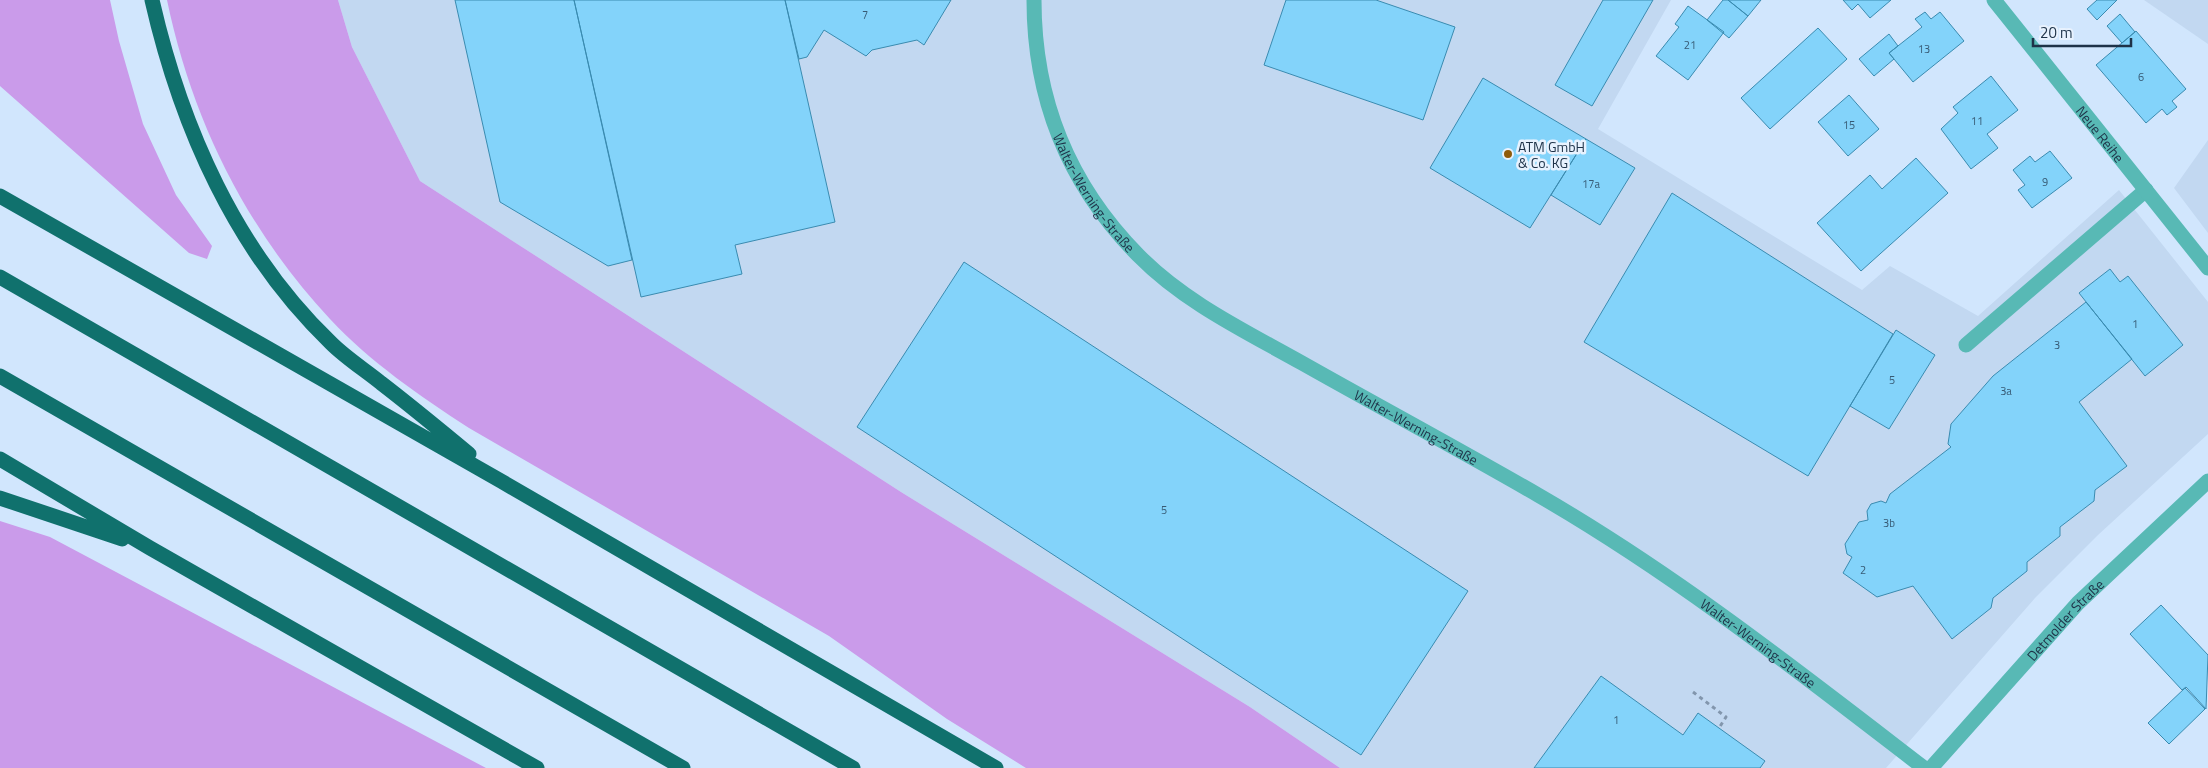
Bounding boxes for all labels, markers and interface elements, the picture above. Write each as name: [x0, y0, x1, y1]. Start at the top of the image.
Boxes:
house number: 7: [862, 7, 868, 23]
scale bar: [2033, 15, 2130, 47]
text: 20 m: [2040, 21, 2073, 44]
house number: 21: [1684, 37, 1696, 53]
house number: 13: [1918, 41, 1930, 57]
house number: 6: [2138, 69, 2144, 85]
street label: Neue Reihe: [2071, 101, 2130, 166]
house number: 11: [1971, 113, 1983, 129]
house number: 15: [1843, 117, 1855, 133]
street label: Walter-Werning-Straße: [1048, 130, 1140, 257]
place label: ATM GmbH & Co. KG: [1518, 136, 1585, 173]
marker: ATM GmbH & Co. KG: [1502, 148, 1514, 160]
house number: 9: [2042, 174, 2048, 190]
house number: 17a: [1582, 176, 1600, 192]
house number: 1: [2132, 316, 2138, 332]
house number: 3: [2054, 337, 2060, 353]
house number: 5: [1889, 372, 1895, 388]
house number: 3a: [2000, 383, 2012, 399]
street label: Walter-Werning-Straße: [1350, 384, 1482, 470]
house number: 5: [1161, 502, 1167, 518]
house number: 3b: [1883, 515, 1895, 531]
house number: 2: [1860, 562, 1866, 578]
street label: Detmolder Straße: [2021, 574, 2108, 665]
street label: Walter-Werning-Straße: [1697, 593, 1821, 692]
house number: 1: [1613, 712, 1619, 728]

